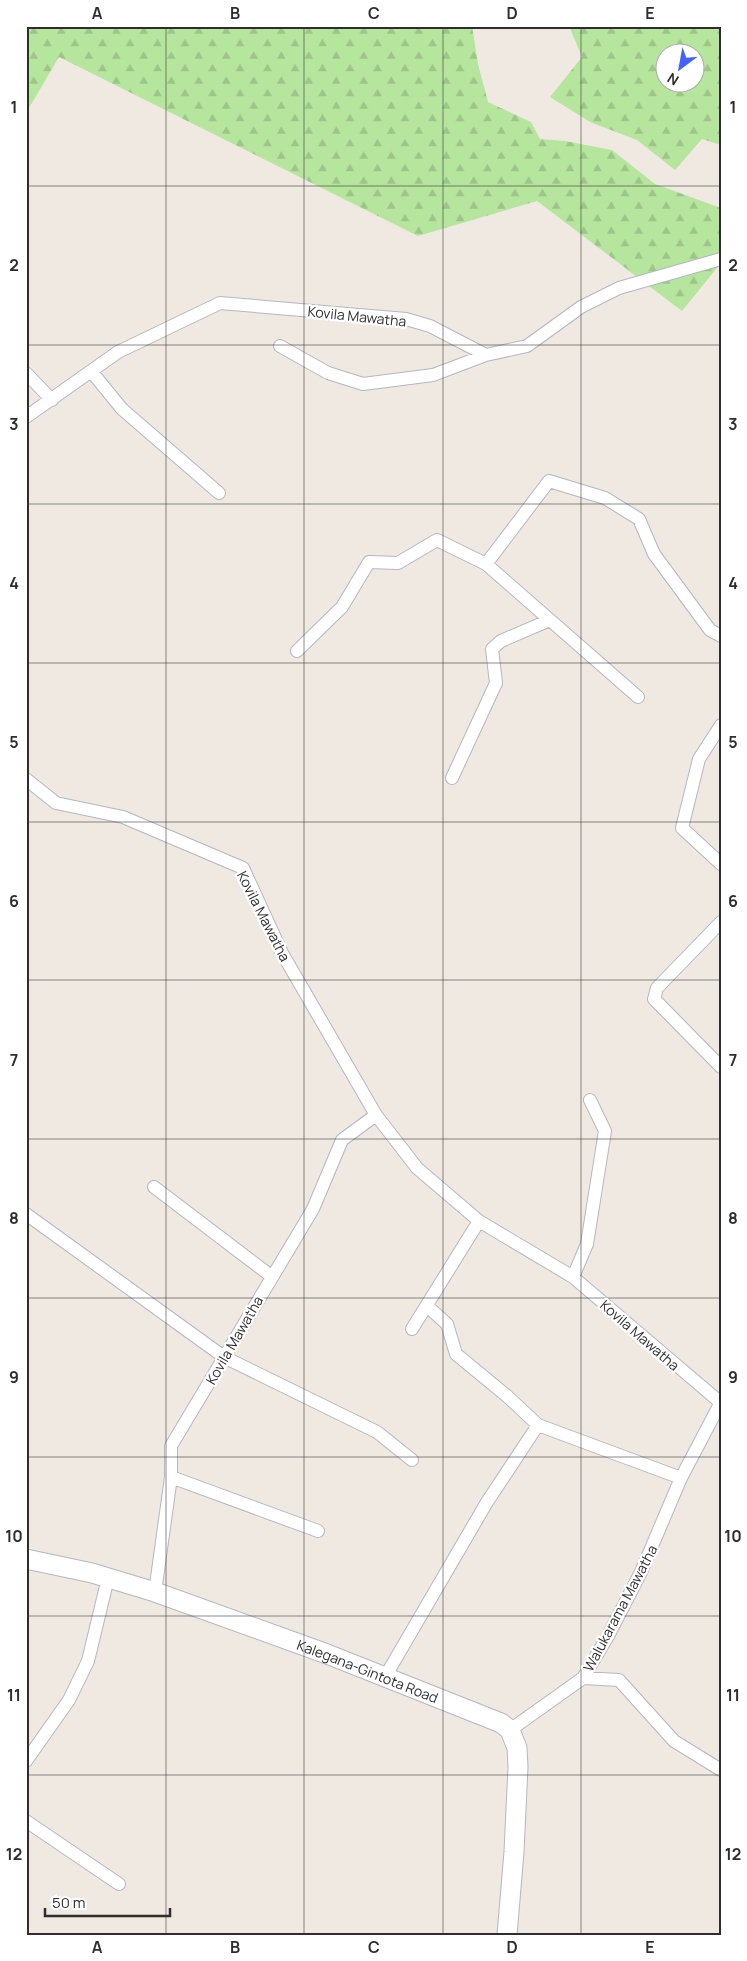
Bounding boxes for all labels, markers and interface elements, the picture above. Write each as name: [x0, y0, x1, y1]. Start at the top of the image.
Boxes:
text: A: [92, 2, 103, 24]
text: B: [230, 2, 240, 24]
text: C: [368, 2, 380, 24]
text: D: [506, 2, 518, 24]
text: E: [645, 2, 655, 24]
north arrow: [654, 42, 704, 92]
text: N: [664, 69, 682, 90]
text: 1: [10, 96, 18, 118]
text: 1: [729, 96, 737, 118]
text: 2: [9, 254, 19, 276]
text: 2: [728, 254, 738, 276]
street label: Kovila Mawatha: [307, 301, 407, 331]
text: 3: [9, 413, 19, 435]
text: 3: [728, 413, 738, 435]
text: 4: [9, 572, 19, 594]
text: 4: [728, 572, 738, 594]
text: 5: [9, 731, 19, 753]
text: 5: [728, 731, 738, 753]
street label: Kovila Mawatha: [233, 868, 295, 964]
text: 6: [9, 890, 19, 912]
text: 6: [728, 890, 738, 912]
text: 7: [10, 1049, 18, 1071]
text: 7: [729, 1049, 737, 1071]
text: 8: [9, 1207, 19, 1229]
text: 8: [728, 1207, 738, 1229]
street label: Kovila Mawatha: [201, 1292, 267, 1388]
street label: Kovila Mawatha: [596, 1295, 684, 1375]
text: 9: [9, 1366, 19, 1388]
text: 9: [728, 1366, 738, 1388]
text: 10: [5, 1525, 23, 1547]
text: 10: [724, 1525, 742, 1547]
street label: Walukarama Mawatha: [579, 1541, 661, 1675]
street label: Kalegana-Gintota Road: [294, 1634, 441, 1707]
text: 11: [7, 1684, 21, 1706]
text: 11: [726, 1684, 740, 1706]
text: 12: [6, 1843, 22, 1865]
text: 12: [725, 1843, 741, 1865]
scale bar: [45, 1886, 170, 1918]
text: 50 m: [52, 1892, 86, 1913]
text: A: [92, 1936, 103, 1958]
text: B: [230, 1936, 240, 1958]
text: C: [368, 1936, 380, 1958]
text: D: [506, 1936, 518, 1958]
text: E: [645, 1936, 655, 1958]

